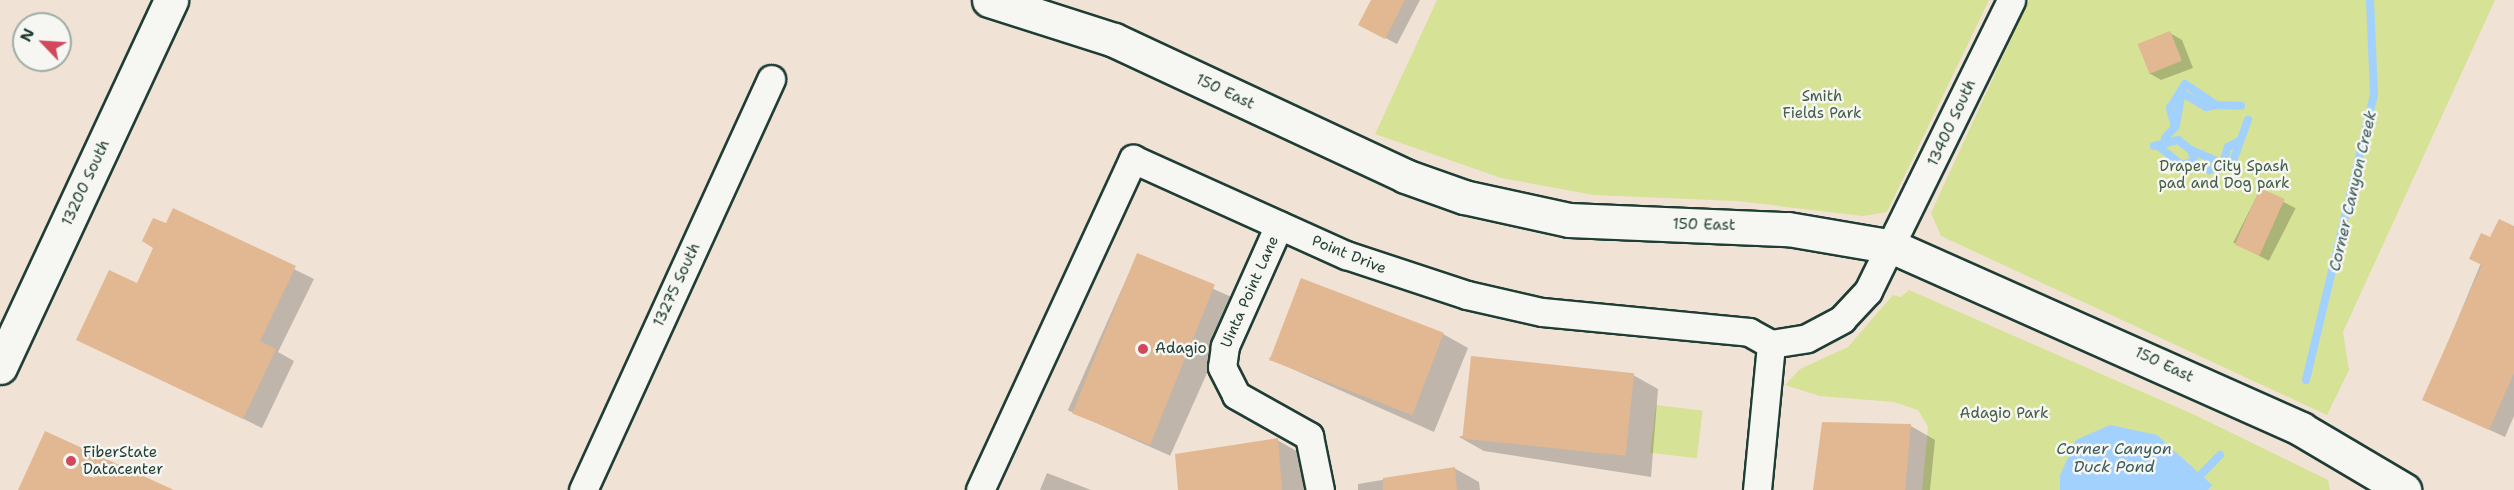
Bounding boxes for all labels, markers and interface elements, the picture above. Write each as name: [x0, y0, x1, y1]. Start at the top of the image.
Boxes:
north arrow: [12, 12, 72, 72]
text: N: [15, 25, 39, 45]
street label: 150 East: [1193, 71, 1257, 113]
street label: 13400 South: [1924, 77, 1980, 169]
park label: Smith Fields Park: [1782, 87, 1862, 122]
water label: Corner Canyon Creek: [2325, 109, 2381, 273]
street label: 13200 South: [58, 137, 114, 229]
park label: Draper City Spash pad and Dog park: [2158, 157, 2290, 192]
street label: 150 East: [1672, 215, 1736, 235]
street label: Point Drive: [1309, 232, 1389, 278]
street label: Uinta Point Lane: [1217, 233, 1283, 351]
street label: 13275 South: [650, 240, 704, 330]
place label: Adagio: [1155, 340, 1207, 358]
marker: Adagio: [1136, 342, 1150, 356]
street label: 150 East: [2132, 344, 2196, 386]
park label: Adagio Park: [1959, 405, 2049, 423]
water label: Corner Canyon Duck Pond: [2056, 439, 2172, 477]
place label: FiberState Datacenter: [83, 443, 163, 478]
marker: FiberState Datacenter: [64, 454, 78, 468]

